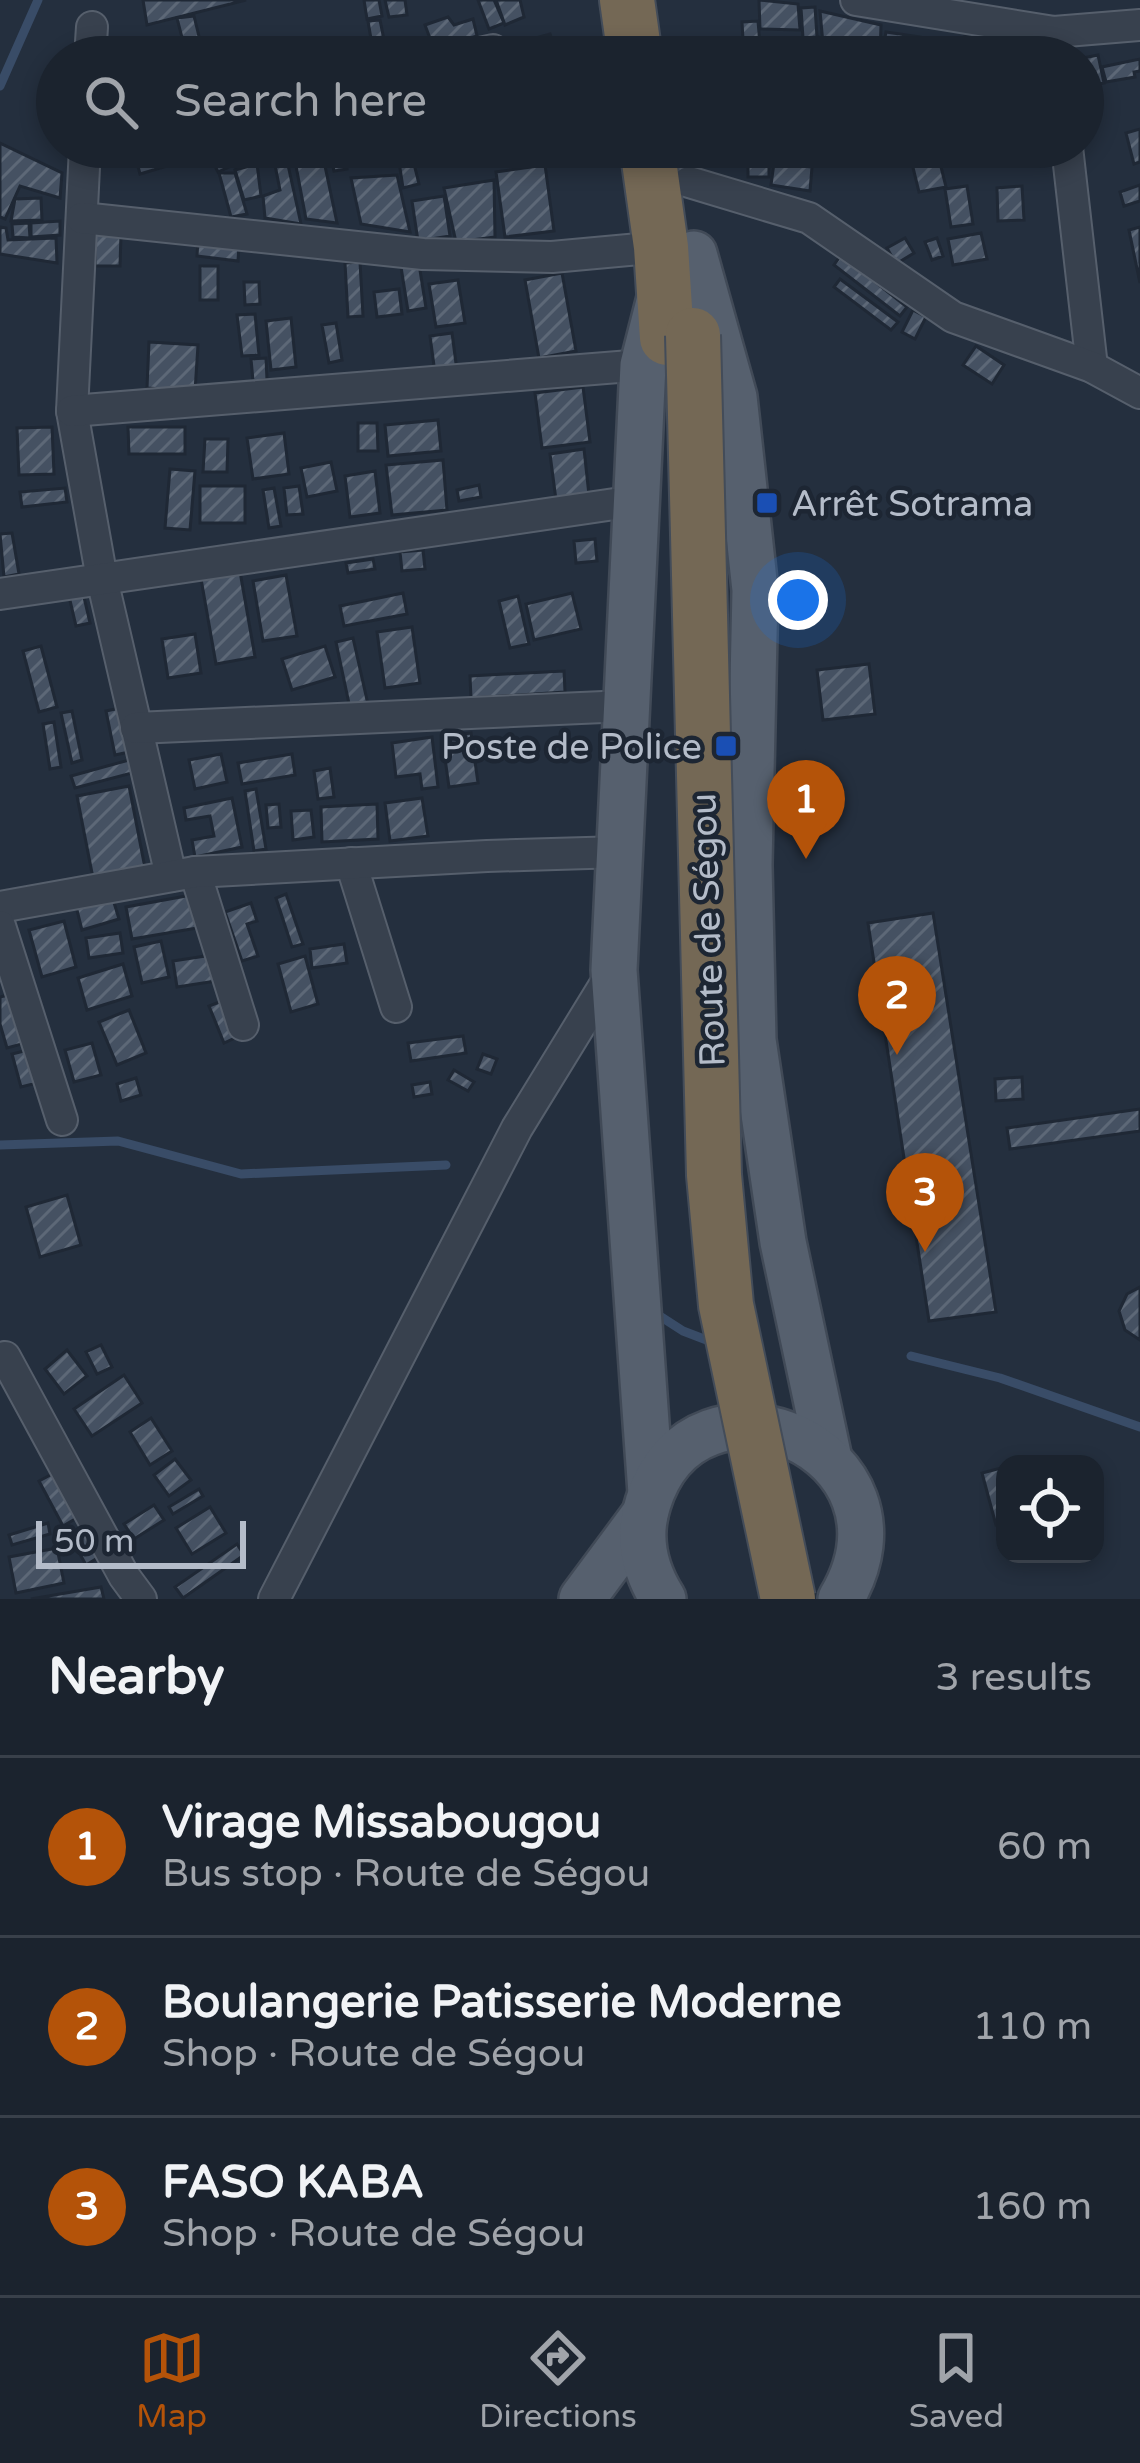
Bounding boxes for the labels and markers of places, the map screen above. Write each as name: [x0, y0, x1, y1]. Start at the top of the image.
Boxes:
place label: Arrêt Sotrama: [791, 483, 1033, 526]
marker: Arrêt Sotrama: [754, 490, 780, 516]
place label: Poste de Police: [441, 726, 702, 769]
marker: Poste de Police: [713, 733, 739, 759]
pin: 1: [767, 760, 845, 859]
pin: 2: [858, 956, 936, 1055]
pin: 3: [886, 1153, 964, 1252]

